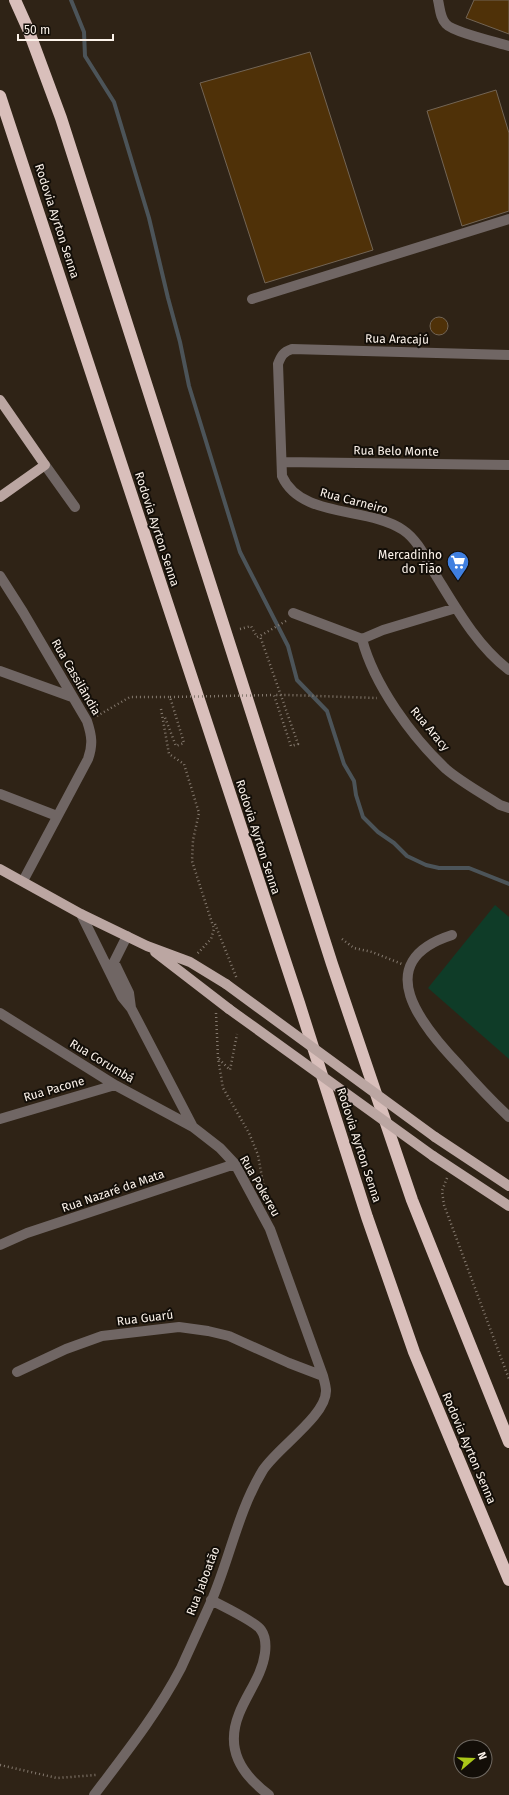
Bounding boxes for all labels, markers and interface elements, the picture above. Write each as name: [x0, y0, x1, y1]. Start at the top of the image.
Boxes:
scale bar: [18, 16, 113, 42]
text: 50 m: [24, 23, 50, 37]
street label: Rodovia Ayrton Senna: [32, 162, 82, 280]
street label: Rua Aracajú: [365, 331, 429, 347]
street label: Rua Belo Monte: [353, 443, 439, 459]
street label: Rodovia Ayrton Senna: [132, 470, 182, 588]
street label: Rua Carneiro: [318, 485, 390, 517]
place label: Mercadinho do Tião: [378, 548, 442, 576]
supermarket icon: Mercadinho do Tião: [445, 549, 471, 582]
street label: Rua Cassilândia: [49, 636, 103, 718]
street label: Rua Aracy: [408, 704, 453, 754]
street label: Rodovia Ayrton Senna: [233, 778, 283, 896]
street label: Rua Corumbá: [67, 1036, 137, 1086]
street label: Rua Pacone: [22, 1074, 86, 1104]
street label: Rodovia Ayrton Senna: [334, 1086, 384, 1204]
street label: Rua Pokereu: [237, 1153, 283, 1219]
street label: Rua Nazaré da Mata: [60, 1167, 166, 1215]
street label: Rua Guarú: [116, 1308, 174, 1328]
street label: Rodovia Ayrton Senna: [439, 1390, 499, 1506]
street label: Rua Jaboatão: [183, 1545, 223, 1617]
north arrow: [453, 1739, 493, 1779]
text: N: [475, 1750, 489, 1761]

